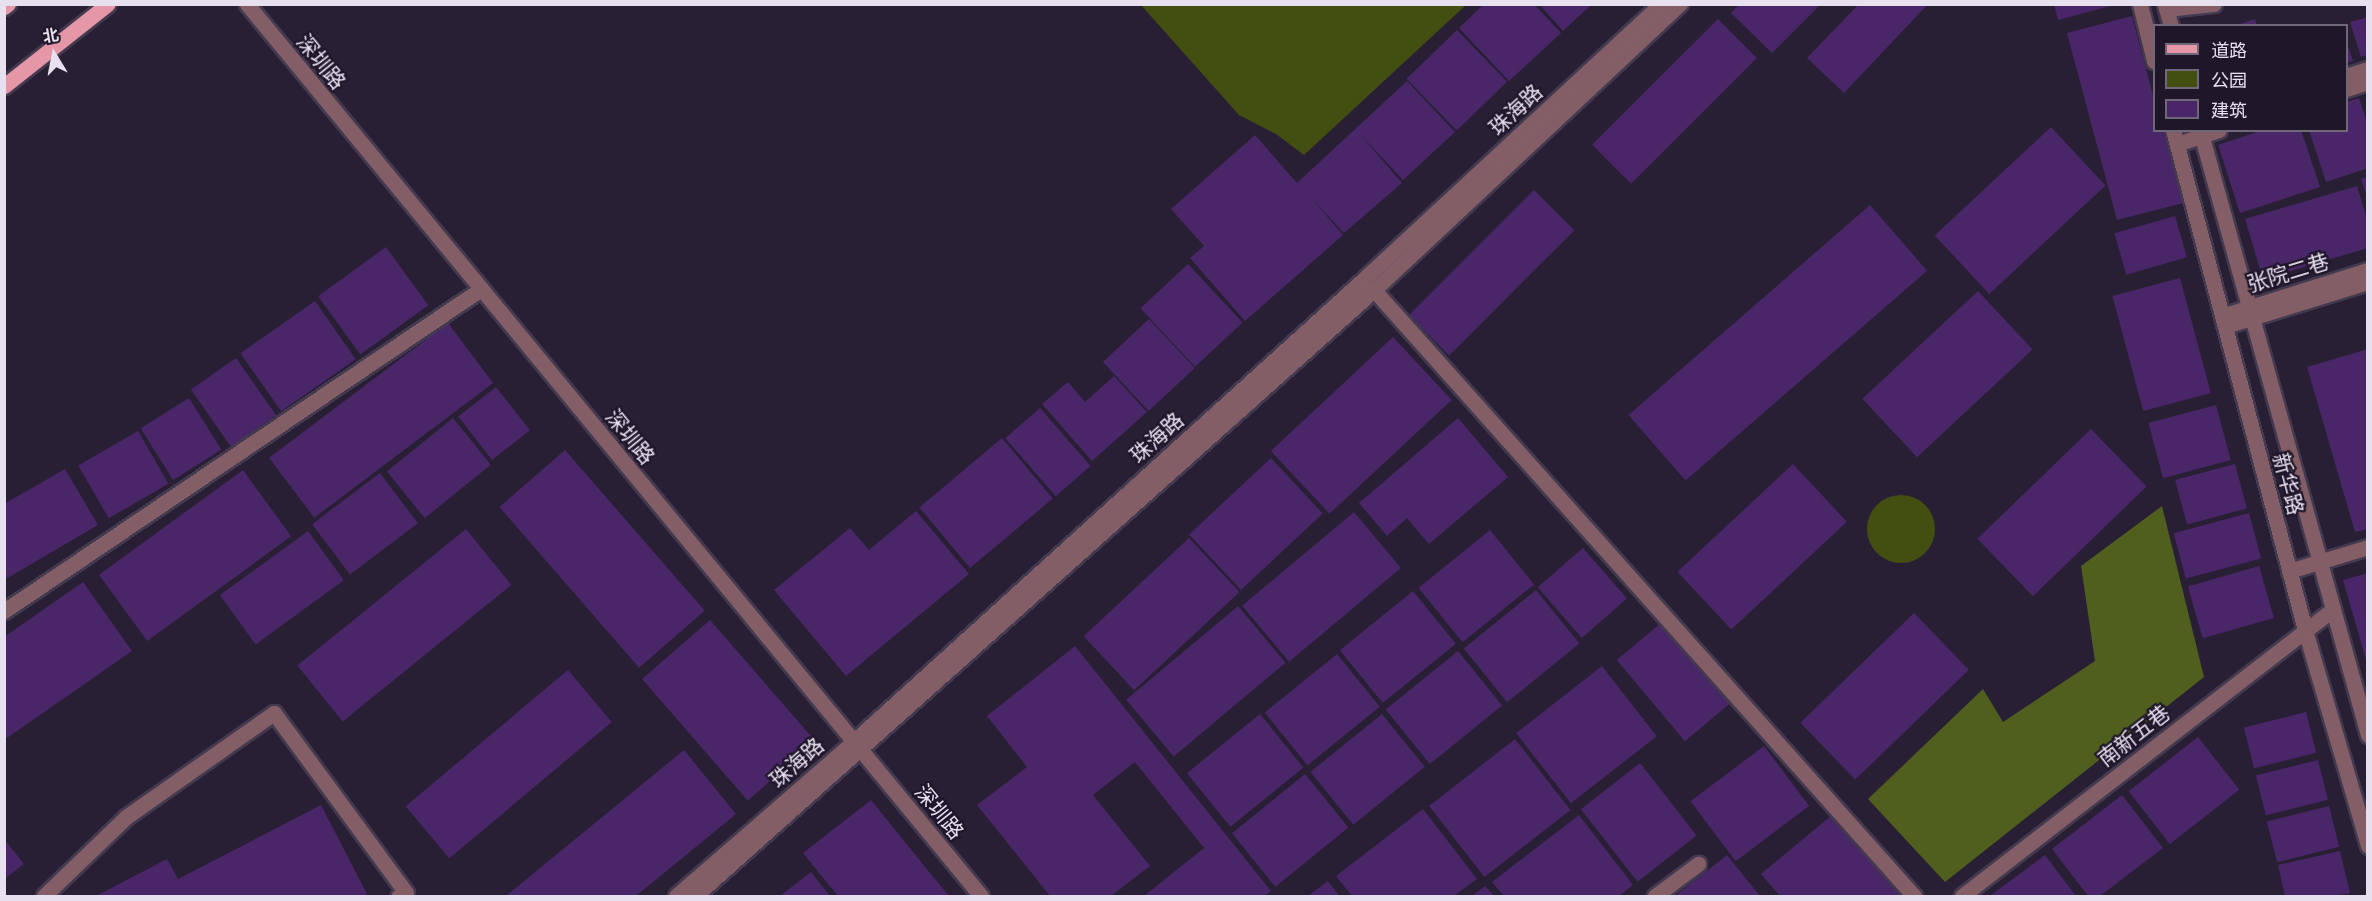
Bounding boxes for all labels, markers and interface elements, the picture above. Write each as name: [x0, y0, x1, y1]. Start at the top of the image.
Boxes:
north arrow: [24, 24, 84, 84]
legend: [2153, 24, 2348, 132]
text: 北: [41, 25, 60, 47]
street label: 深圳路: [291, 30, 351, 94]
text: 道路: [2211, 40, 2247, 62]
text: 公园: [2211, 70, 2247, 92]
street label: 珠海路: [1484, 79, 1548, 141]
text: 建筑: [2211, 100, 2247, 122]
street label: 张院二巷: [2244, 249, 2332, 297]
street label: 深圳路: [600, 405, 660, 469]
street label: 珠海路: [1125, 408, 1189, 468]
street label: 新华路: [2268, 450, 2308, 518]
street label: 南新五巷: [2093, 700, 2175, 772]
street label: 珠海路: [765, 733, 829, 793]
street label: 深圳路: [909, 780, 969, 844]

